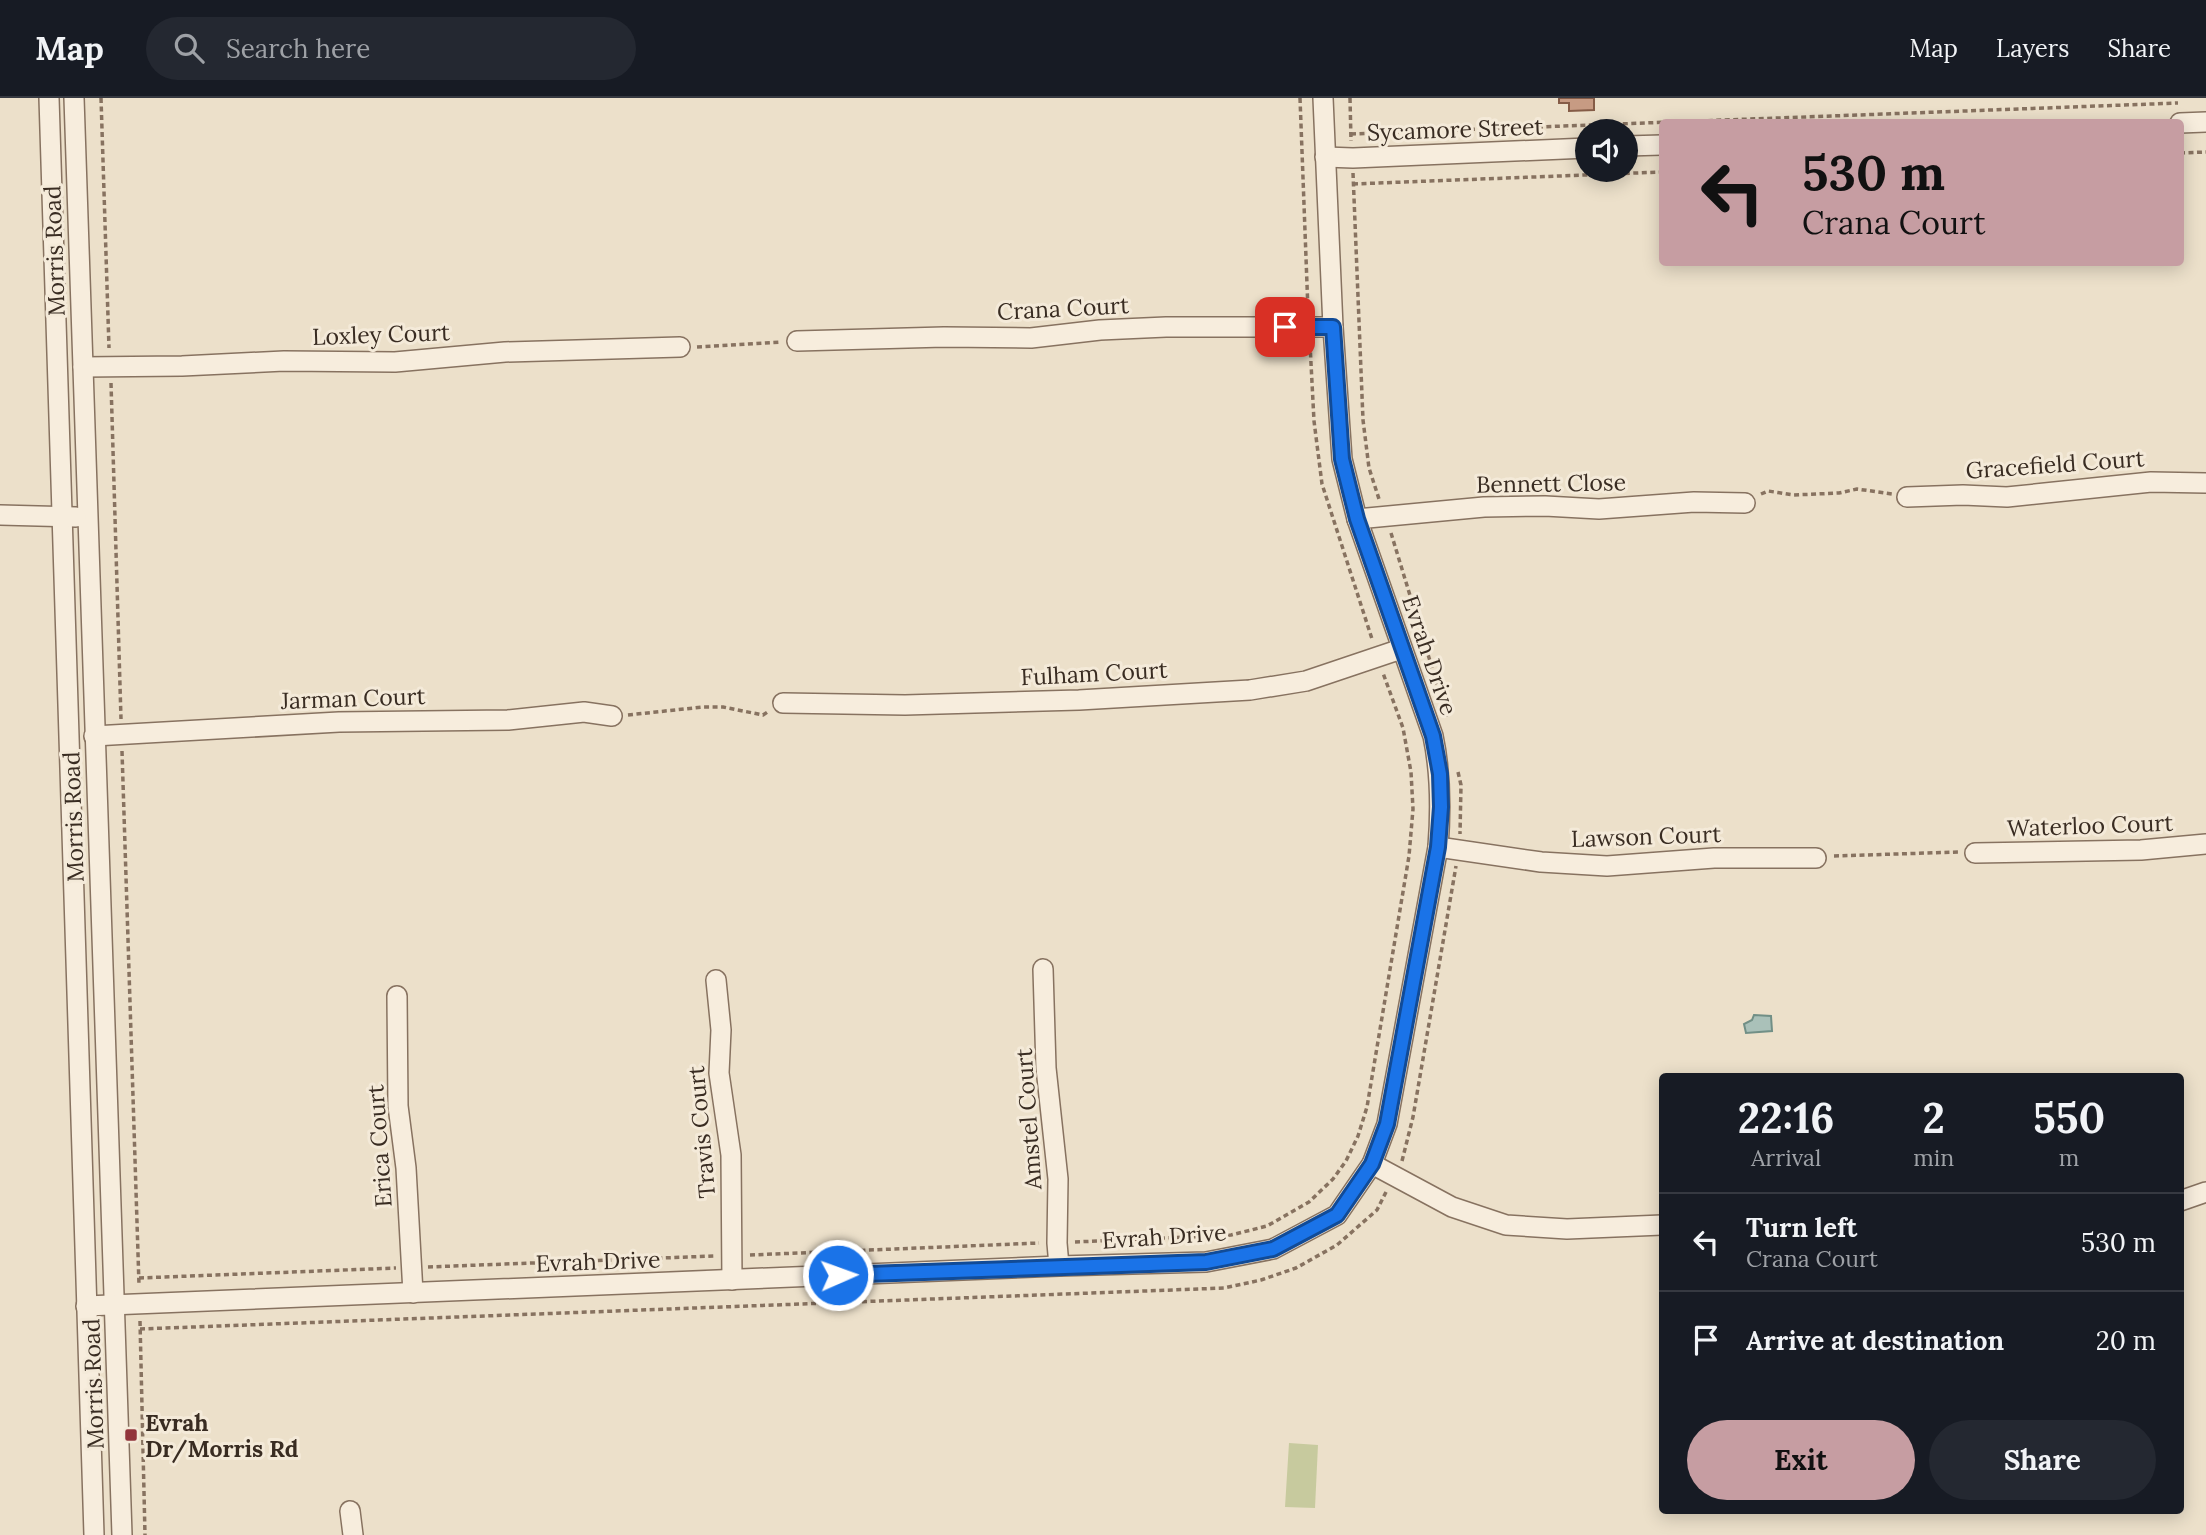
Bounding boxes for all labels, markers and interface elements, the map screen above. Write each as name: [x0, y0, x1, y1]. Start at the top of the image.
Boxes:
search box: [146, 17, 636, 80]
text: Map: [35, 27, 104, 69]
icon: search: [170, 29, 208, 67]
text: Search here: [226, 32, 370, 65]
text: Map: [1909, 33, 1958, 64]
text: Layers: [1996, 33, 2069, 64]
text: Share: [2107, 33, 2171, 64]
street label: Sycamore Street: [1366, 111, 1544, 147]
map controls: [1575, 119, 1638, 182]
button: sound: [1575, 119, 1638, 182]
text: 530 m: [1802, 141, 1945, 203]
icon: left: [1687, 147, 1778, 238]
street label: Morris Road: [37, 185, 71, 317]
text: Crana Court: [1802, 202, 1986, 243]
street label: Crana Court: [996, 290, 1130, 326]
pin: [1255, 297, 1315, 357]
icon: arrive: [1266, 308, 1304, 346]
street label: Loxley Court: [312, 317, 451, 351]
street label: Gracefield Court: [1965, 443, 2145, 485]
street label: Bennett Close: [1476, 467, 1626, 499]
street label: Evrah Drive: [1396, 591, 1464, 719]
street label: Fulham Court: [1020, 655, 1168, 691]
street label: Jarman Court: [279, 681, 426, 715]
street label: Morris Road: [56, 751, 90, 883]
street label: Waterloo Court: [2006, 808, 2174, 842]
street label: Lawson Court: [1570, 819, 1722, 853]
street label: Amstel Court: [1009, 1047, 1047, 1192]
street label: Travis Court: [681, 1064, 721, 1199]
street label: Erica Court: [360, 1083, 398, 1208]
text: 22:16: [1738, 1091, 1834, 1145]
text: 2: [1923, 1091, 1945, 1145]
text: 550: [2033, 1091, 2105, 1145]
text: Arrival: [1751, 1143, 1821, 1172]
text: min: [1913, 1143, 1954, 1172]
text: m: [2059, 1143, 2079, 1172]
text: Turn left: [1746, 1211, 1857, 1244]
street label: Evrah Drive: [1101, 1217, 1227, 1255]
icon: left: [1687, 1223, 1725, 1261]
text: 530 m: [2081, 1226, 2156, 1259]
position arrow: [801, 1238, 875, 1312]
street label: Evrah Drive: [535, 1244, 661, 1278]
text: Crana Court: [1746, 1244, 1878, 1273]
street label: Morris Road: [76, 1318, 110, 1450]
icon: arrive: [1687, 1321, 1725, 1359]
text: Arrive at destination: [1746, 1324, 2004, 1357]
text: 20 m: [2096, 1324, 2156, 1357]
place label: Evrah Dr/Morris Rd: [145, 1408, 299, 1464]
button: Exit: [1687, 1420, 1915, 1500]
button: Share: [1929, 1420, 2156, 1500]
marker: Evrah Dr/Morris Rd: [123, 1427, 139, 1443]

